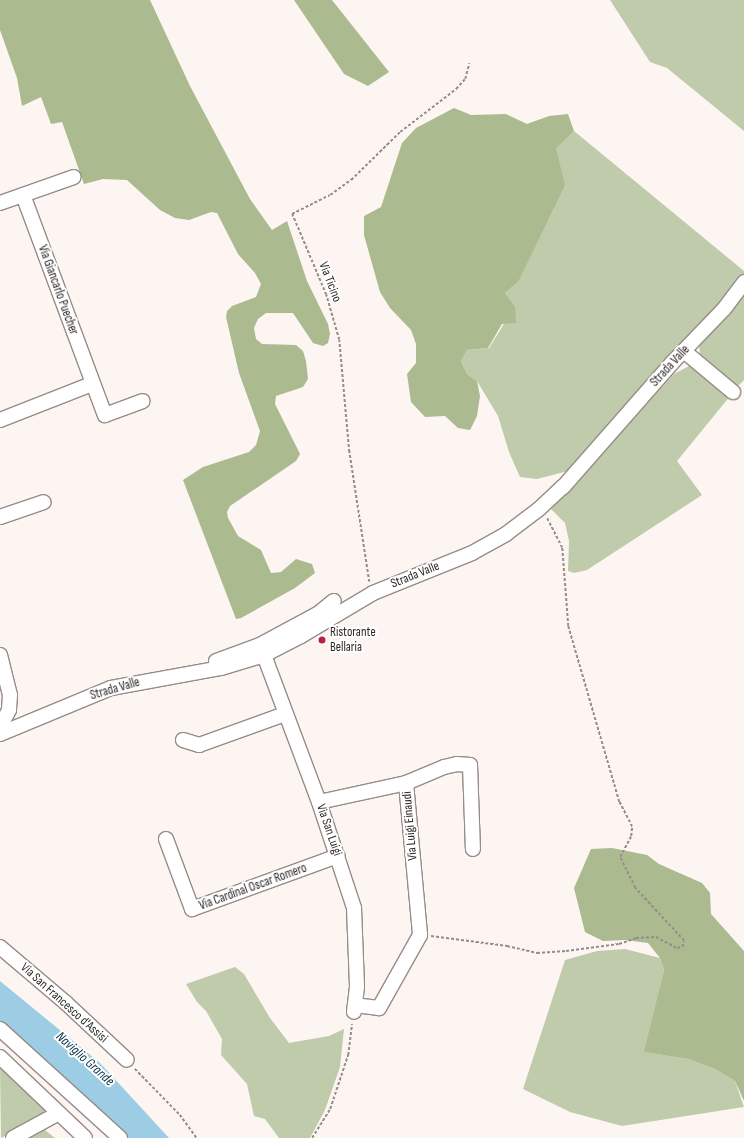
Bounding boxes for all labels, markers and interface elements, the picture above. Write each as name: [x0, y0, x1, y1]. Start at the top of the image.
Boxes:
street label: Via Giancarlo Puecher: [35, 243, 81, 337]
street label: Via Ticino: [315, 260, 345, 304]
street label: Strada Valle: [647, 342, 693, 390]
street label: Strada Valle: [388, 558, 442, 592]
place label: Ristorante Bellaria: [330, 625, 376, 656]
marker: Ristorante Bellaria: [317, 635, 327, 645]
street label: Strada Valle: [88, 674, 142, 704]
street label: Via Luigi Einaudi: [399, 791, 421, 861]
street label: Via San Luigi: [313, 802, 345, 858]
street label: Via Cardinal Oscar Romero: [197, 860, 309, 914]
street label: Via San Francesco d'Assisi: [17, 960, 111, 1046]
water label: Naviglio Grande: [52, 1028, 118, 1090]

